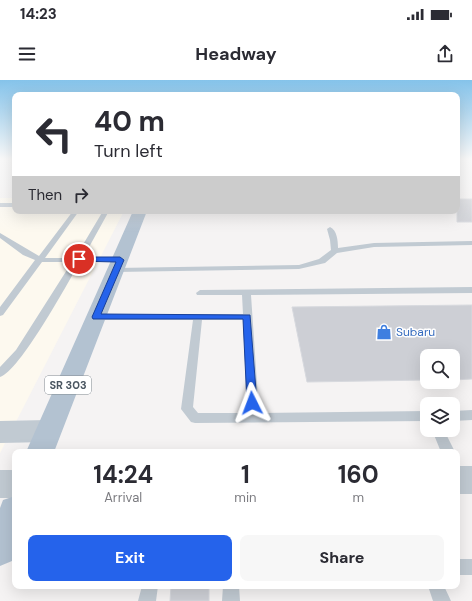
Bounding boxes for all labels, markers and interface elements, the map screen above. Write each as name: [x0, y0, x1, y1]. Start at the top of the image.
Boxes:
text: 14:23: [20, 4, 57, 24]
text: Headway: [195, 42, 277, 66]
icon: menu: [16, 43, 38, 65]
icon: share: [434, 43, 456, 65]
text: 40 m: [94, 103, 165, 140]
icon: left: [28, 108, 80, 160]
text: Turn left: [94, 139, 163, 163]
icon: right: [70, 184, 92, 206]
text: Then: [28, 185, 62, 205]
pin: [62, 242, 96, 276]
icon: arrive: [68, 248, 90, 270]
shop icon: Subaru: [375, 323, 393, 341]
place label: Subaru: [396, 324, 435, 340]
map controls: [420, 349, 460, 437]
button: search: [420, 349, 460, 389]
road number: SR 303: [45, 376, 91, 394]
position arrow: [231, 382, 273, 424]
button: layers: [420, 397, 460, 437]
text: 14:24: [93, 459, 153, 490]
text: 1: [241, 459, 250, 490]
text: 160: [338, 459, 379, 490]
text: Arrival: [104, 489, 142, 506]
text: min: [234, 489, 257, 506]
text: m: [352, 489, 364, 506]
button: Exit: [28, 535, 232, 581]
button: Share: [240, 535, 444, 581]

